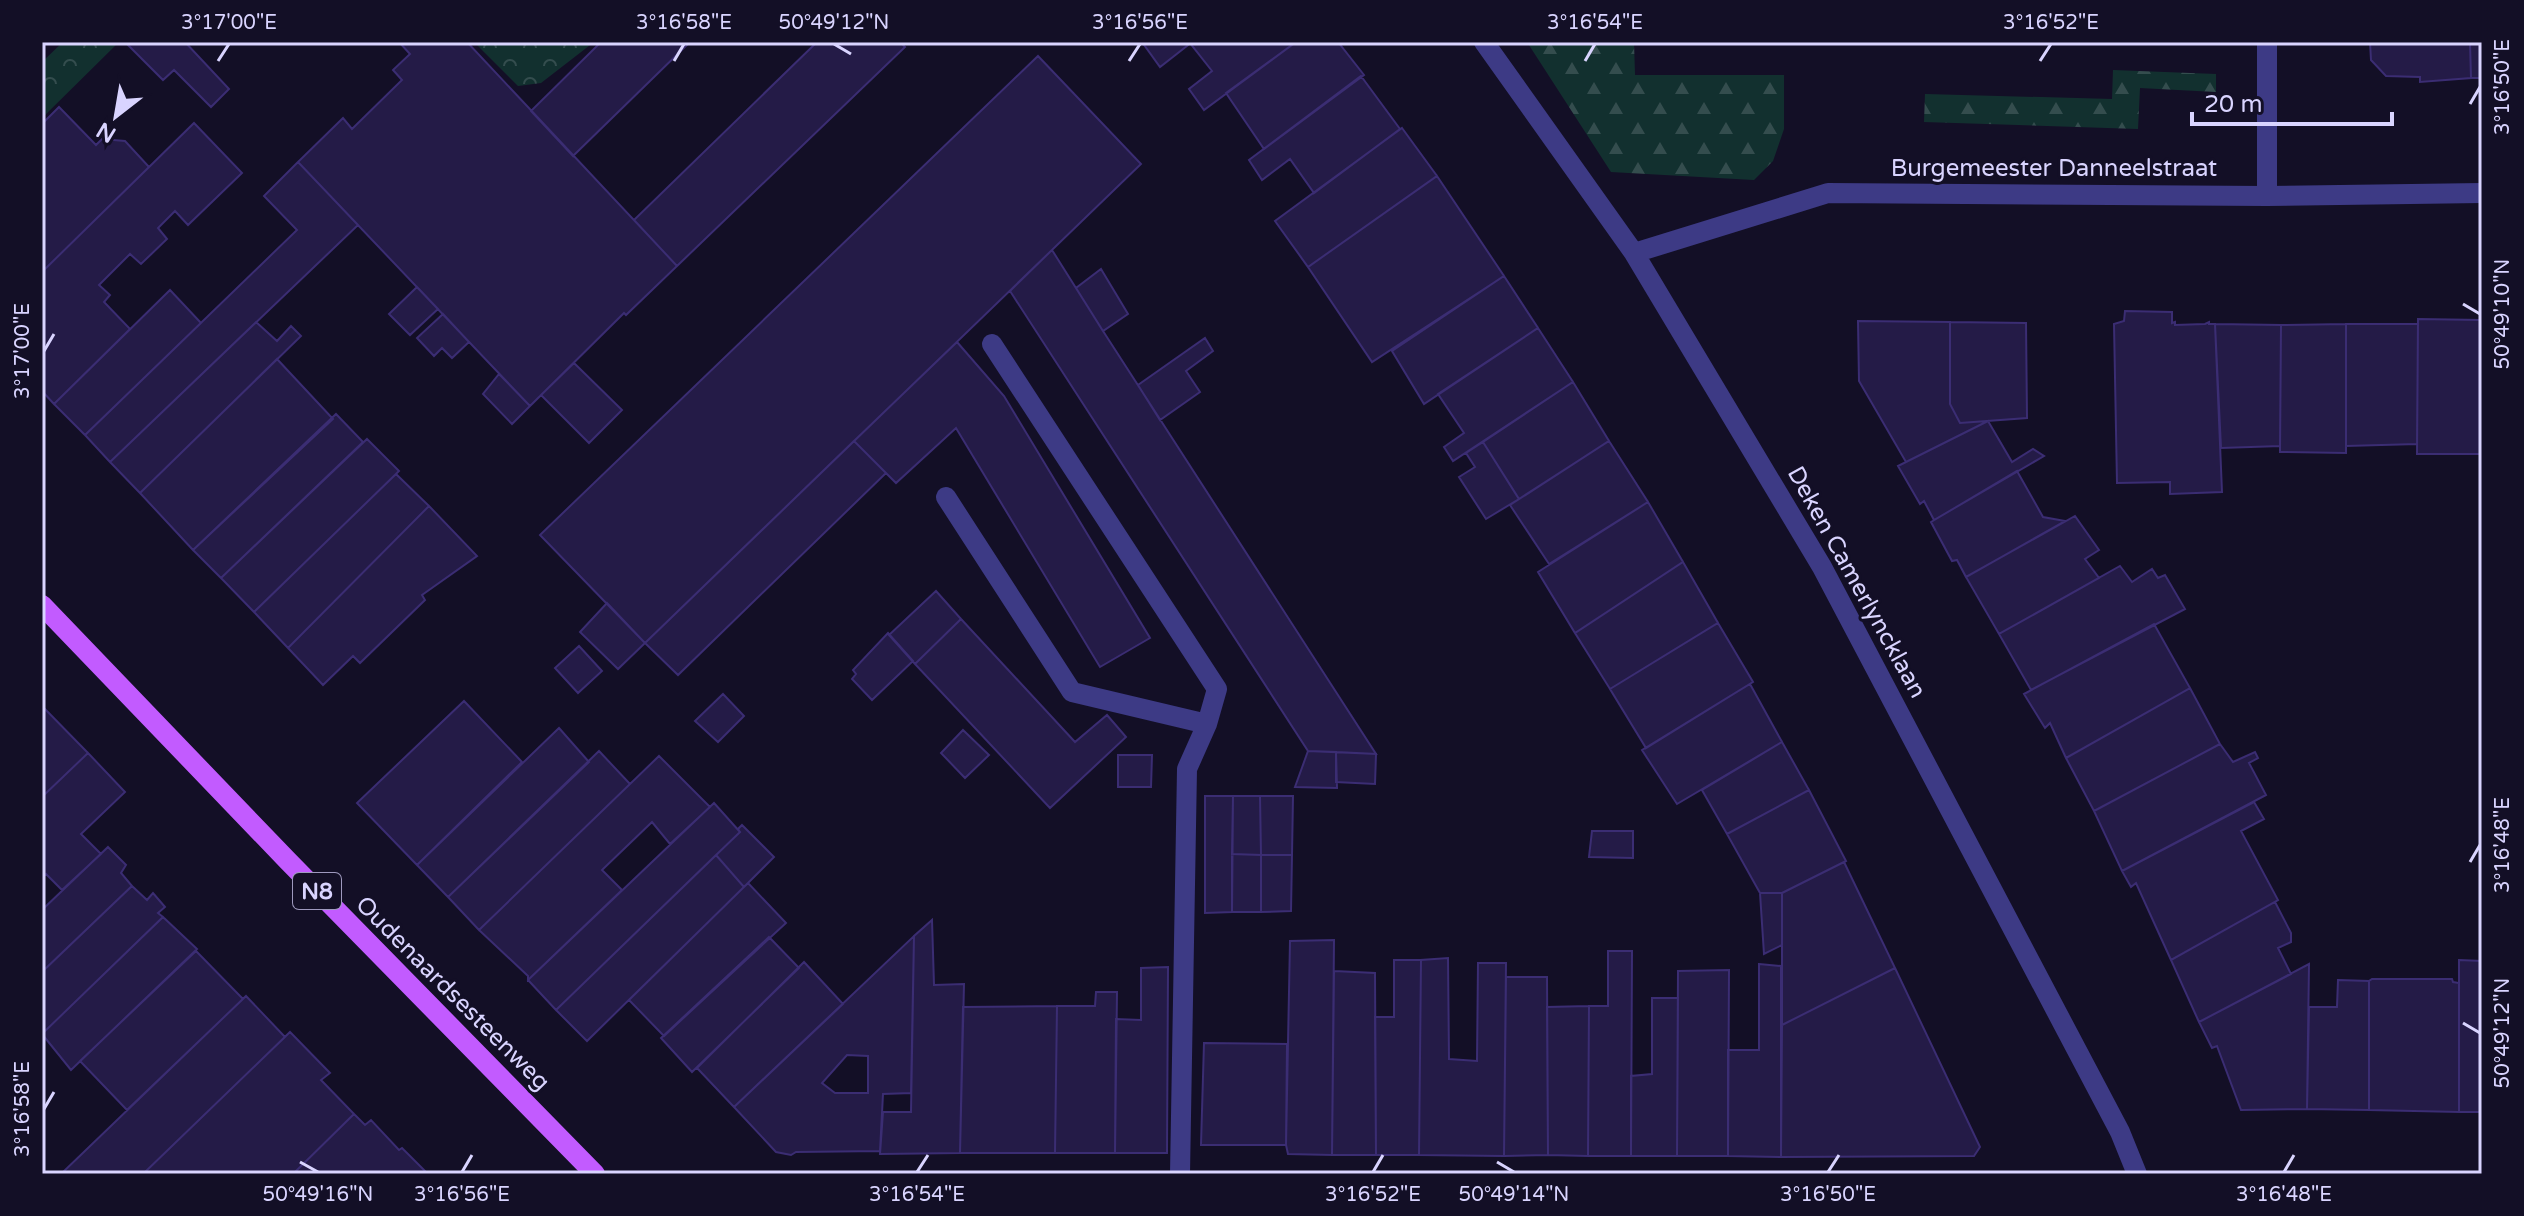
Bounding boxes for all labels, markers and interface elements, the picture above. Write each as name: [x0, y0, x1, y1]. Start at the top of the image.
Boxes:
text: 3°17'00"E: [181, 11, 277, 35]
text: 3°16'58"E: [636, 11, 732, 35]
text: 50°49'12"N: [779, 11, 889, 35]
text: 3°16'56"E: [1092, 11, 1188, 35]
text: 3°16'54"E: [1547, 11, 1643, 35]
text: 3°16'52"E: [2003, 11, 2099, 35]
text: 3°16'50"E: [2491, 39, 2515, 135]
north arrow: [76, 76, 156, 156]
scale bar: [2192, 76, 2392, 126]
text: 20 m: [2204, 90, 2262, 119]
text: N: [92, 117, 120, 148]
street label: Burgemeester Danneelstraat: [1891, 154, 2217, 183]
text: 50°49'10"N: [2491, 259, 2515, 369]
text: 3°17'00"E: [11, 303, 35, 399]
street label: Deken Camerlyncklaan: [1781, 461, 1932, 703]
text: 3°16'48"E: [2491, 797, 2515, 893]
road number: N8: [293, 873, 341, 909]
street label: Oudenaardsesteenweg: [349, 890, 556, 1097]
text: 50°49'12"N: [2491, 978, 2515, 1088]
text: 3°16'58"E: [11, 1061, 35, 1157]
text: 50°49'16"N: [263, 1183, 373, 1207]
text: 3°16'56"E: [414, 1183, 510, 1207]
text: 3°16'54"E: [869, 1183, 965, 1207]
text: 3°16'52"E: [1325, 1183, 1421, 1207]
text: 50°49'14"N: [1459, 1183, 1569, 1207]
text: 3°16'50"E: [1780, 1183, 1876, 1207]
text: 3°16'48"E: [2236, 1183, 2332, 1207]

